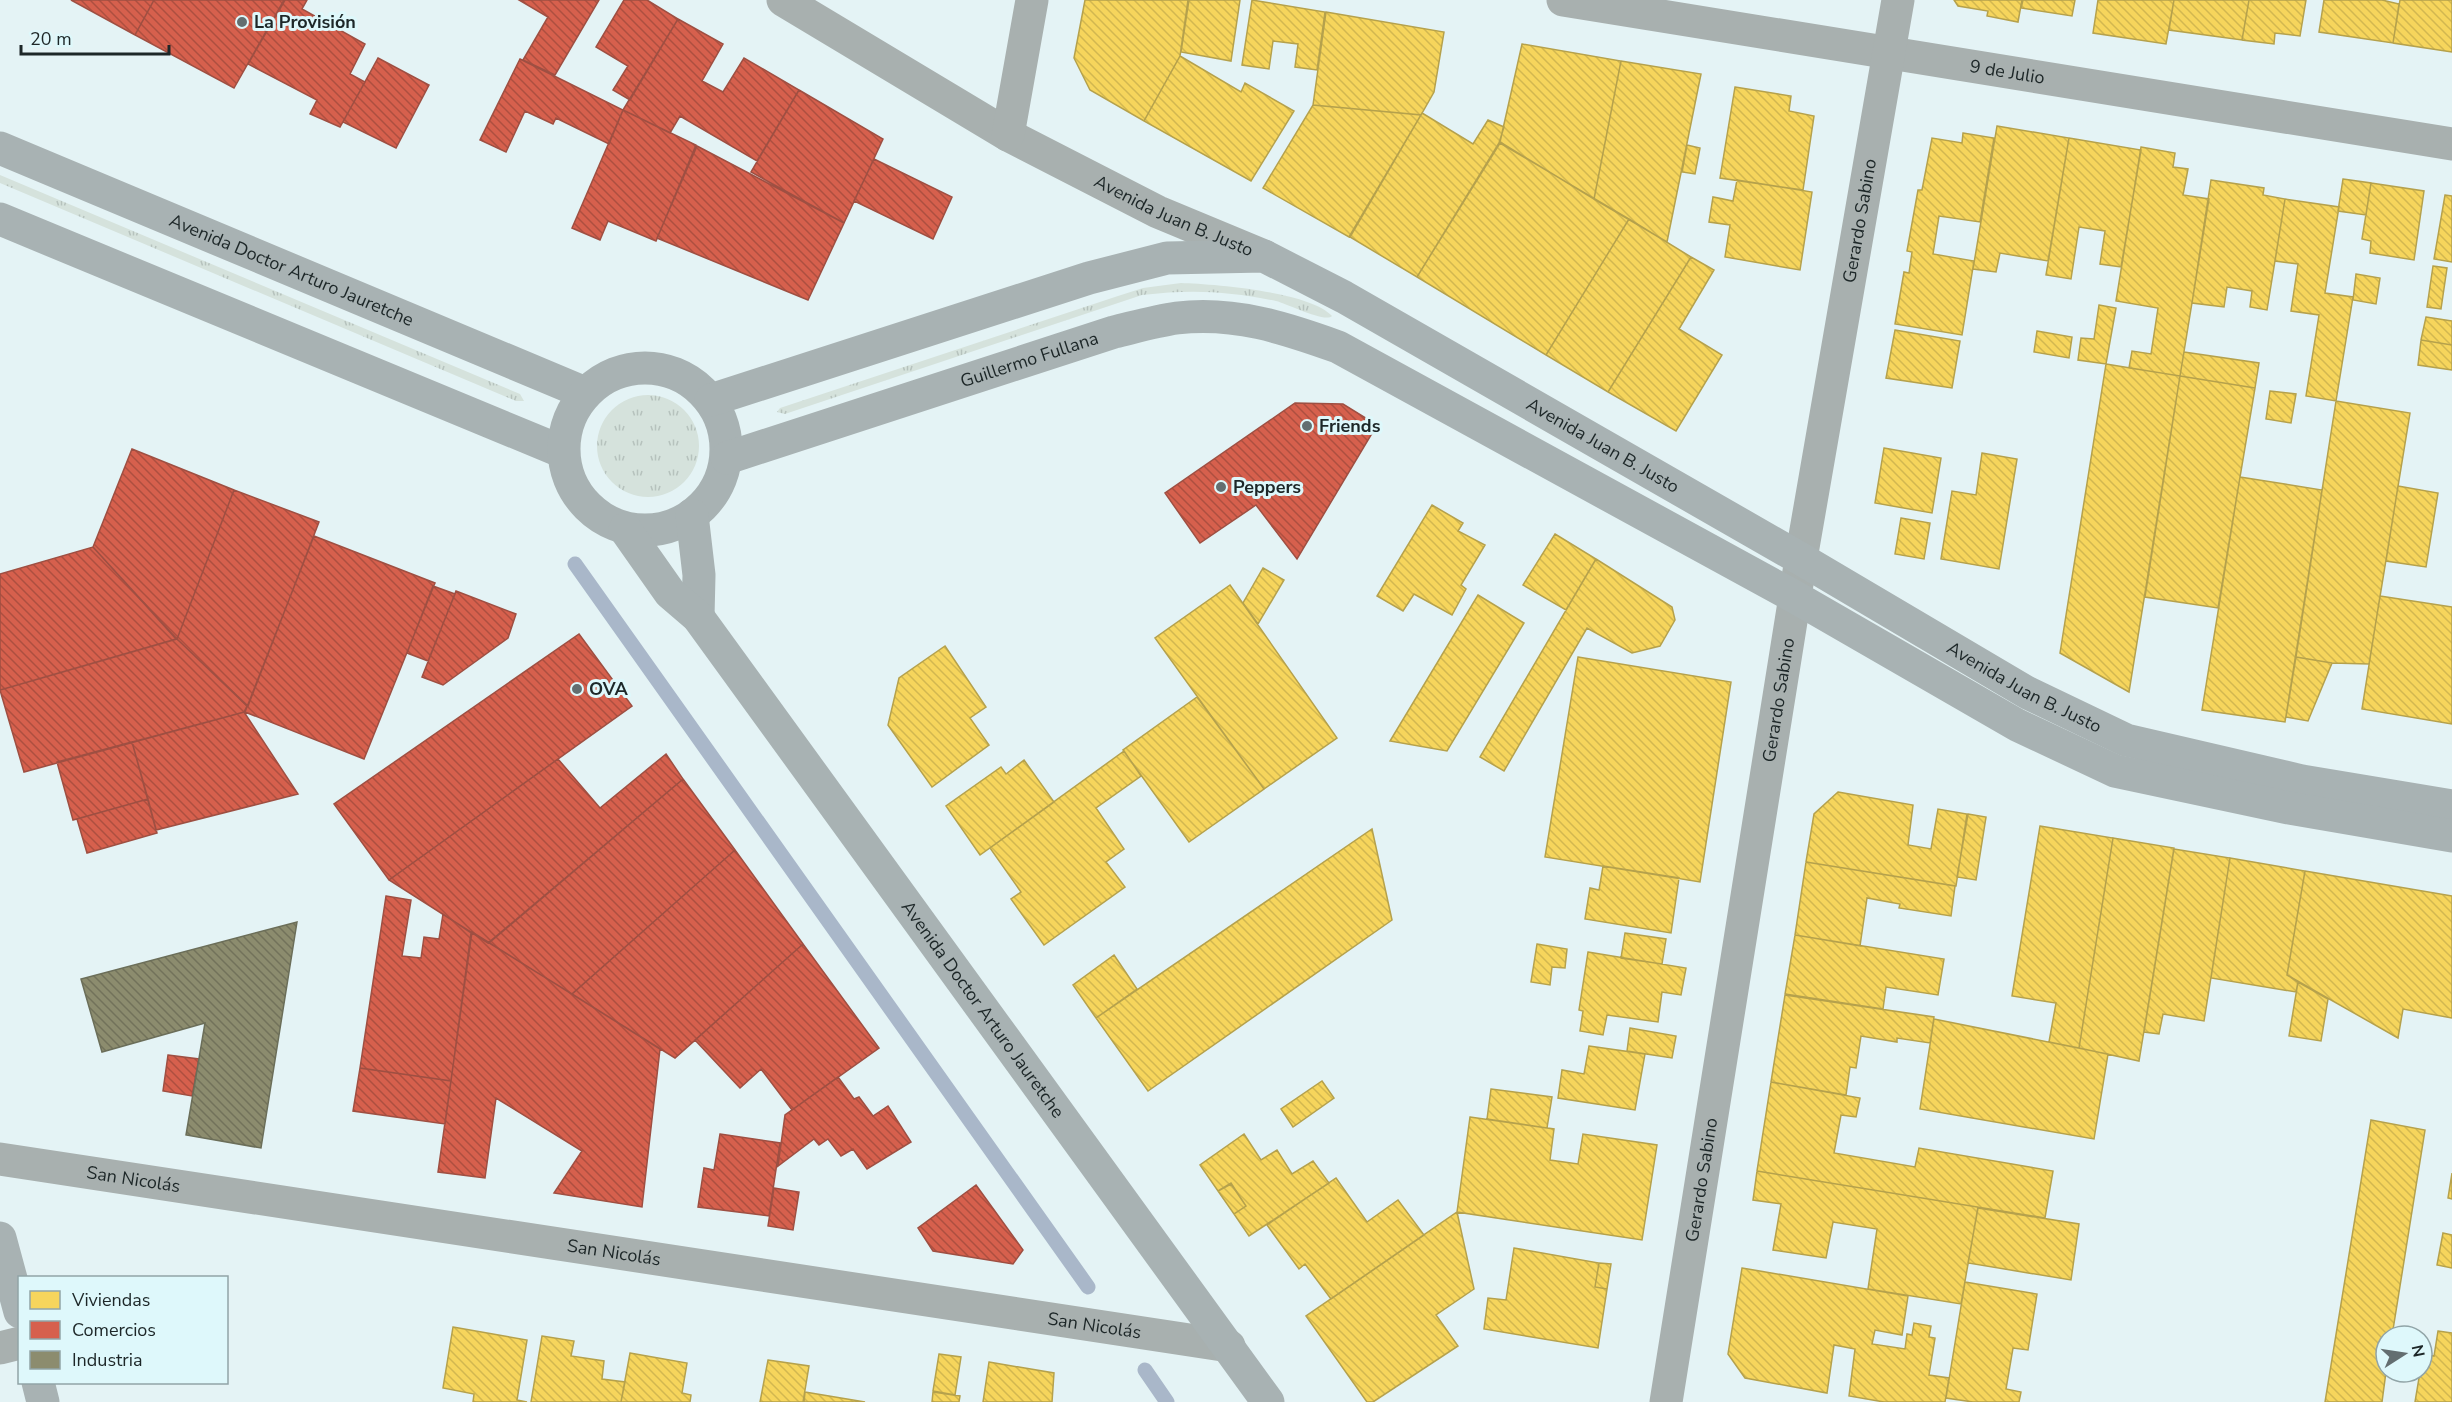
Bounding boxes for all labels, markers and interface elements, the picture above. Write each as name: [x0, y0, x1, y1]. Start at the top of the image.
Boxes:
place label: La Provisión: [254, 10, 356, 34]
marker: La Provisión: [235, 15, 249, 29]
scale bar: [21, 18, 170, 56]
text: 20 m: [30, 27, 72, 51]
street label: 9 de Julio: [1968, 54, 2046, 90]
street label: Gerardo Sabino: [1837, 157, 1882, 285]
street label: Avenida Juan B. Justo: [1090, 169, 1257, 262]
street label: Avenida Doctor Arturo Jauretche: [166, 208, 417, 332]
street label: Guillermo Fullana: [957, 326, 1101, 393]
street label: Avenida Juan B. Justo: [1522, 392, 1684, 499]
place label: Friends: [1319, 414, 1381, 438]
marker: Friends: [1300, 419, 1314, 433]
place label: Peppers: [1233, 475, 1301, 499]
marker: Peppers: [1214, 480, 1228, 494]
street label: Gerardo Sabino: [1757, 636, 1800, 764]
street label: Avenida Juan B. Justo: [1942, 636, 2105, 738]
place label: OVA: [589, 677, 629, 701]
marker: OVA: [570, 682, 584, 696]
street label: Avenida Doctor Arturo Jauretche: [896, 896, 1070, 1123]
street label: Gerardo Sabino: [1680, 1116, 1723, 1244]
street label: San Nicolás: [85, 1160, 182, 1198]
street label: San Nicolás: [565, 1233, 663, 1271]
legend: [18, 1276, 228, 1384]
text: Viviendas: [71, 1288, 151, 1312]
street label: San Nicolás: [1046, 1307, 1143, 1345]
text: Comercios: [72, 1318, 156, 1342]
north arrow: [2374, 1324, 2434, 1384]
text: N: [2406, 1343, 2430, 1359]
text: Industria: [72, 1348, 142, 1372]

